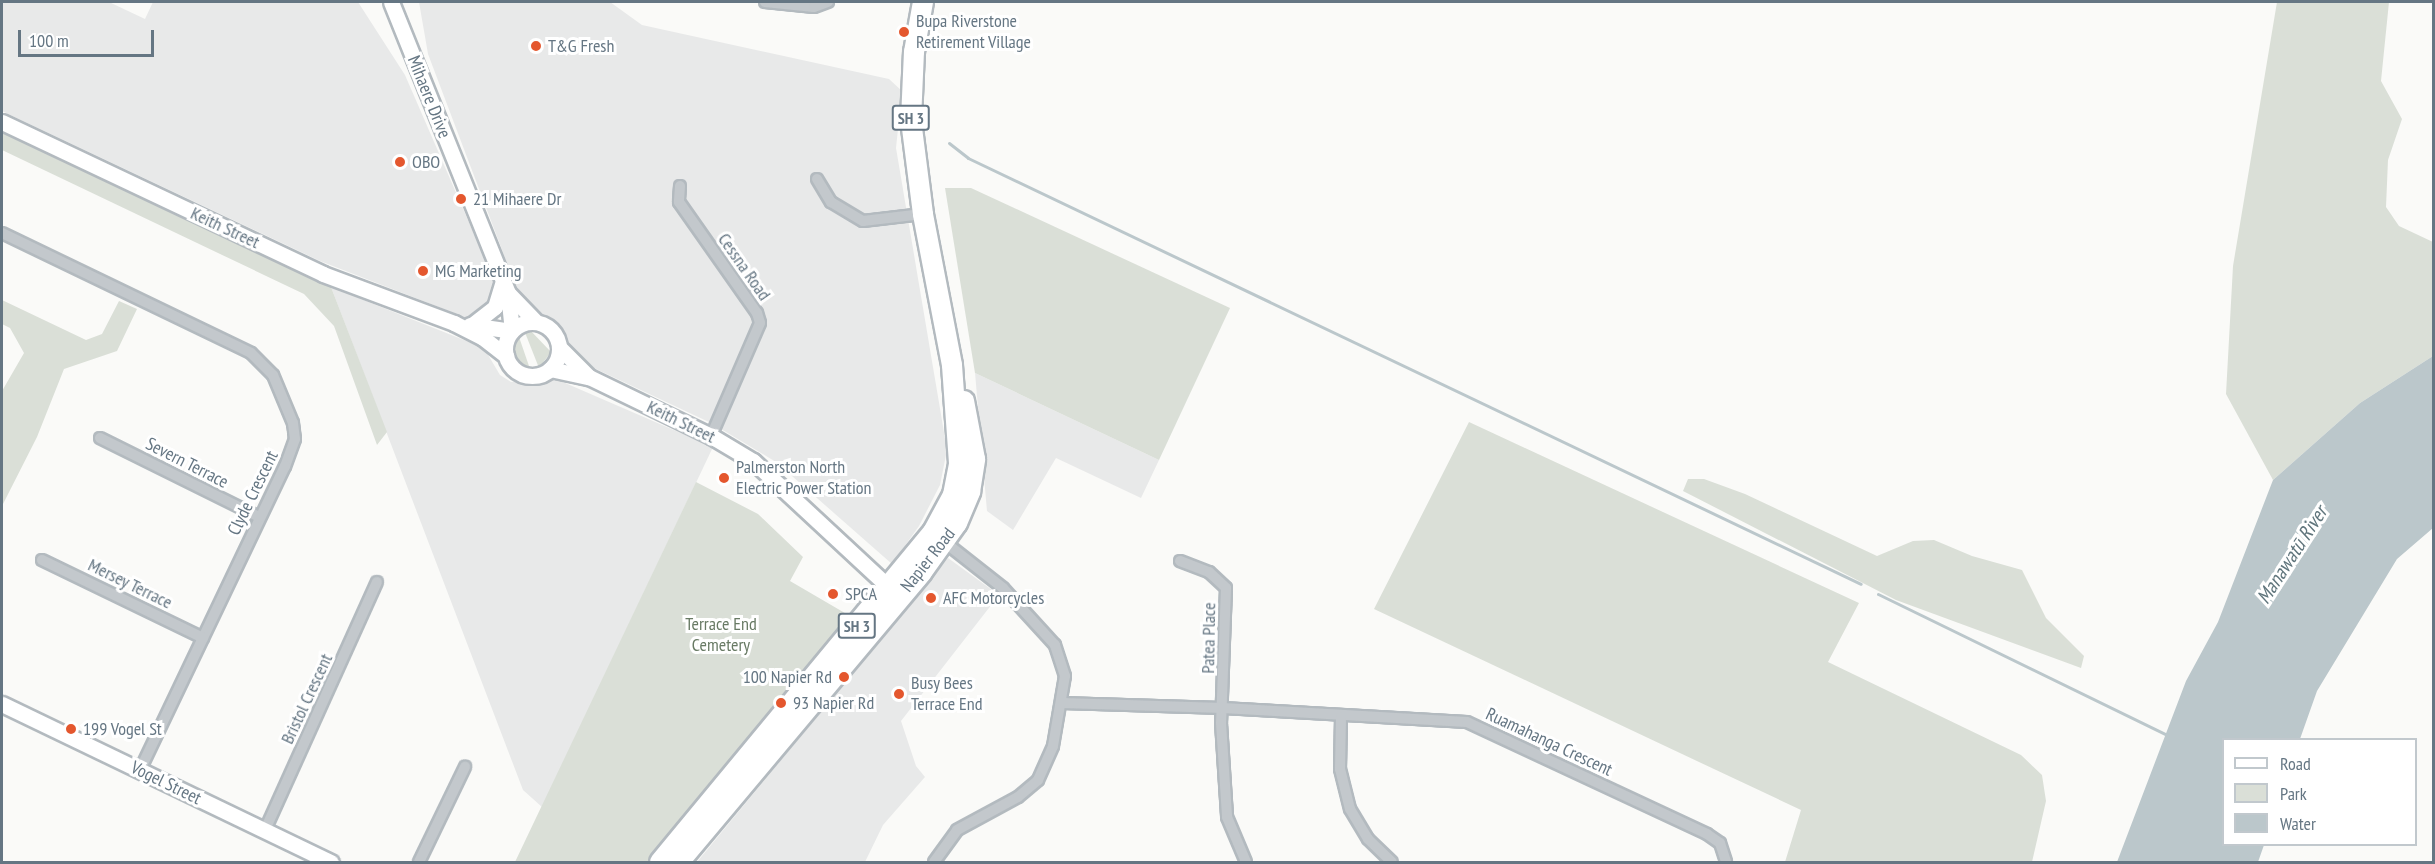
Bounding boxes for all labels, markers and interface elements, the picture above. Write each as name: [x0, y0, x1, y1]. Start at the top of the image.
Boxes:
place label: Bupa Riverstone Retirement Village: [916, 11, 1031, 54]
scale bar: [21, 18, 158, 56]
marker: Bupa Riverstone Retirement Village: [897, 25, 911, 39]
text: 100 m: [29, 29, 69, 52]
place label: T&G Fresh: [548, 35, 614, 57]
marker: T&G Fresh: [529, 39, 543, 53]
street label: Mihaere Drive: [403, 53, 455, 141]
road number: SH 3: [892, 105, 930, 131]
place label: OBO: [412, 151, 440, 173]
marker: OBO: [393, 155, 407, 169]
place label: 21 Mihaere Dr: [473, 188, 562, 210]
marker: 21 Mihaere Dr: [454, 192, 468, 206]
street label: Keith Street: [187, 203, 263, 253]
street label: Cessna Road: [713, 229, 775, 305]
place label: MG Marketing: [435, 260, 522, 282]
marker: MG Marketing: [416, 264, 430, 278]
street label: Keith Street: [643, 396, 719, 448]
street label: Severn Terrace: [142, 433, 232, 493]
street label: Clyde Crescent: [223, 447, 283, 539]
place label: Palmerston North Electric Power Station: [736, 457, 872, 500]
marker: Palmerston North Electric Power Station: [717, 471, 731, 485]
water label: Manawatū River: [2252, 502, 2332, 608]
street label: Napier Road: [896, 524, 960, 596]
street label: Mersey Terrace: [84, 554, 176, 614]
place label: SPCA: [845, 583, 877, 605]
marker: SPCA: [826, 587, 840, 601]
place label: AFC Motorcycles: [943, 587, 1045, 609]
marker: AFC Motorcycles: [924, 591, 938, 605]
street label: Patea Place: [1198, 602, 1220, 674]
road number: SH 3: [838, 613, 876, 639]
park label: Terrace End Cemetery: [685, 614, 757, 656]
street label: Bristol Crescent: [277, 651, 337, 747]
place label: 100 Napier Rd: [743, 666, 832, 688]
marker: 100 Napier Rd: [837, 670, 851, 684]
place label: Busy Bees Terrace End: [911, 673, 982, 716]
marker: Busy Bees Terrace End: [892, 687, 906, 701]
place label: 93 Napier Rd: [793, 692, 874, 714]
marker: 93 Napier Rd: [774, 696, 788, 710]
street label: Ruamahanga Crescent: [1482, 703, 1616, 781]
place label: 199 Vogel St: [83, 718, 162, 740]
marker: 199 Vogel St: [64, 722, 78, 736]
legend: [2222, 738, 2417, 846]
text: Road: [2280, 752, 2311, 775]
street label: Vogel Street: [127, 757, 205, 809]
text: Park: [2280, 782, 2307, 805]
text: Water: [2280, 812, 2316, 835]

